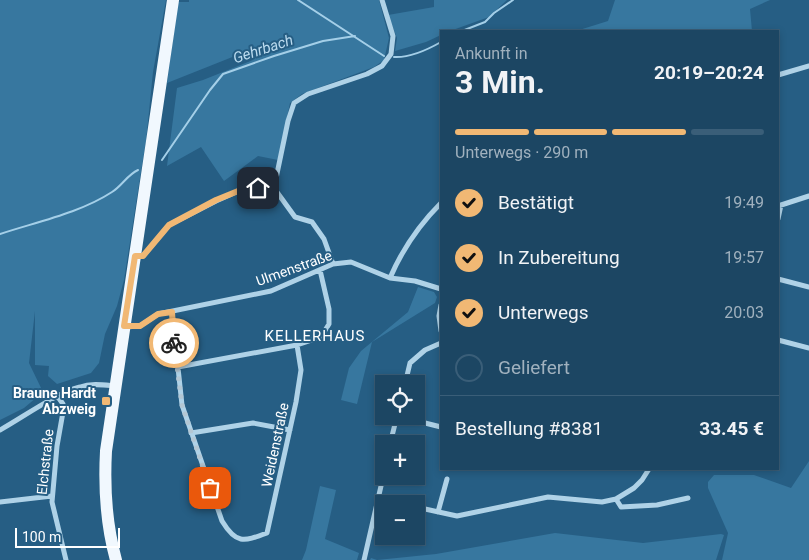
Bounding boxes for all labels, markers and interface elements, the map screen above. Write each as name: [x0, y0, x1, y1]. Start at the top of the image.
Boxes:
water label: Gehrbach: [231, 31, 295, 67]
text: Ankunft in: [455, 44, 528, 63]
text: 20:19–20:24: [654, 61, 764, 84]
text: 3 Min.: [455, 63, 545, 101]
text: Unterwegs · 290 m: [455, 143, 588, 162]
pin: [237, 167, 279, 209]
icon: home: [244, 174, 272, 202]
icon: check: [455, 189, 483, 217]
text: Bestätigt: [498, 191, 574, 214]
text: 19:49: [724, 193, 764, 212]
icon: check: [455, 244, 483, 272]
text: In Zubereitung: [498, 246, 620, 269]
street label: Ulmenstraße: [254, 247, 334, 289]
text: 19:57: [724, 248, 764, 267]
icon: check: [455, 299, 483, 327]
text: Unterwegs: [498, 301, 589, 324]
text: 20:03: [724, 303, 764, 322]
courier: [149, 318, 199, 368]
district label: KELLERHAUS: [265, 327, 366, 345]
icon: bike: [160, 329, 188, 357]
text: Geliefert: [498, 356, 570, 379]
map controls: [375, 375, 425, 545]
button: locate: [375, 375, 425, 425]
place label: Braune Hardt Abzweig: [13, 385, 96, 417]
marker: Braune Hardt Abzweig: [100, 395, 112, 407]
street label: Weidenstraße: [258, 401, 292, 489]
text: Bestellung #8381: [455, 417, 603, 440]
text: 33.45 €: [699, 417, 764, 440]
street label: Elchstraße: [34, 428, 56, 496]
button: +: [375, 435, 425, 485]
pin: [189, 467, 231, 509]
icon: bag: [196, 474, 224, 502]
button: −: [375, 495, 425, 545]
scale bar: [15, 525, 120, 548]
text: 100 m: [22, 529, 61, 545]

